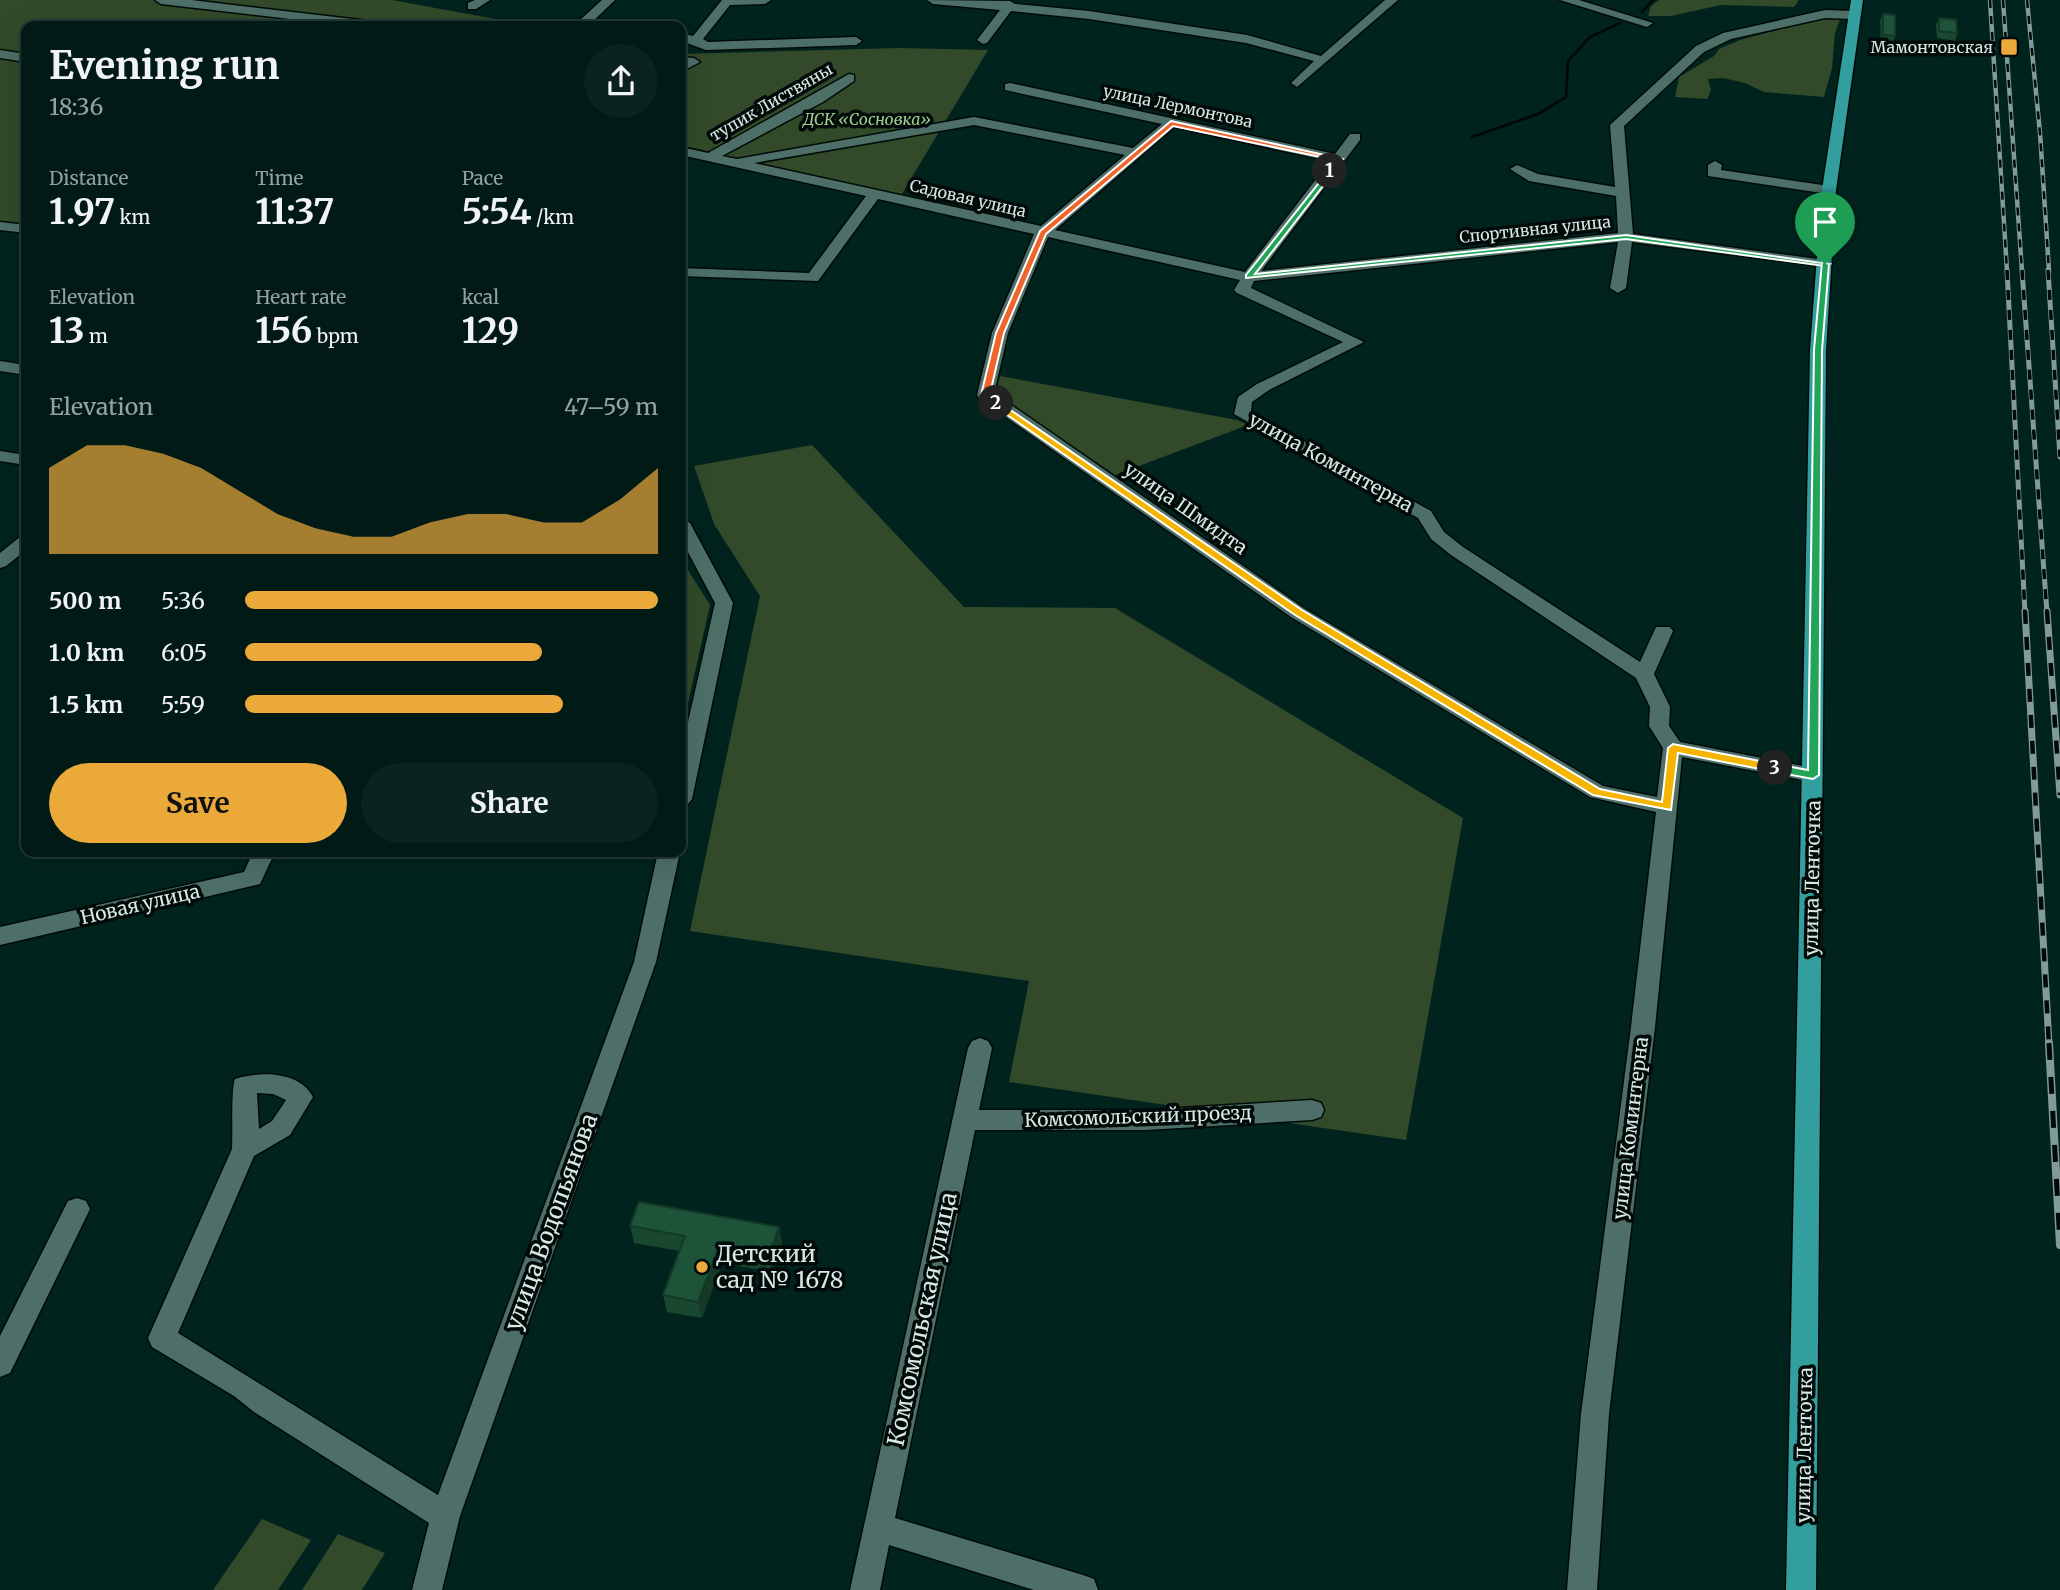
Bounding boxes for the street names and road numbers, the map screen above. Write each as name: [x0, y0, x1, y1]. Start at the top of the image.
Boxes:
street label: тупик Листвяны: [706, 59, 836, 145]
street label: улица Лермонтова: [1102, 80, 1255, 132]
street label: Садовая улица: [908, 175, 1029, 221]
street label: Спортивная улица: [1458, 211, 1612, 247]
street label: улица Коминтерна: [1245, 407, 1417, 517]
street label: улица Шмидта: [1120, 457, 1252, 559]
street label: улица Ленточка: [1799, 800, 1825, 956]
street label: Новая улица: [78, 879, 202, 929]
street label: улица Коминтерна: [1607, 1035, 1653, 1221]
street label: Комсомольский проезд: [1024, 1100, 1252, 1132]
street label: улица Водопьянова: [498, 1109, 603, 1334]
street label: Комсомольская улица: [880, 1189, 963, 1448]
street label: улица Ленточка: [1791, 1367, 1817, 1523]

